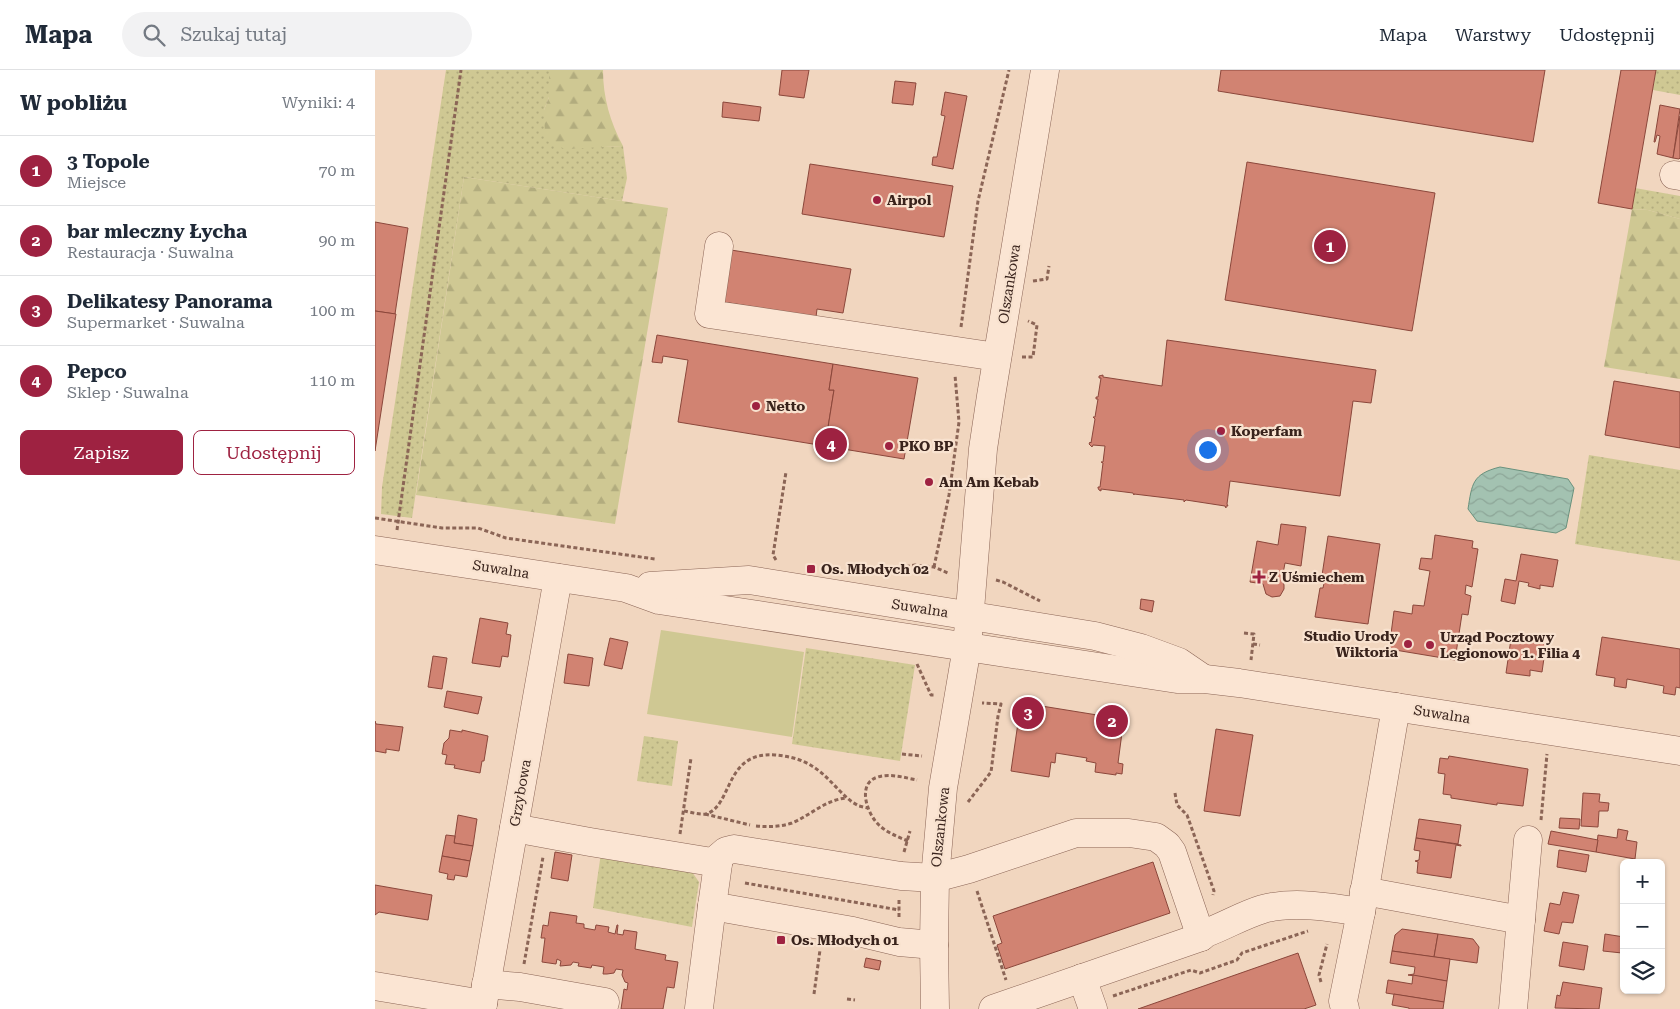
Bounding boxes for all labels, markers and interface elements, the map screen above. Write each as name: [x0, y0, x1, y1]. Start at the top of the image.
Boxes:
search box: [122, 12, 472, 57]
text: Mapa: [25, 21, 92, 49]
icon: search: [140, 21, 168, 49]
text: Szukaj tutaj: [180, 23, 287, 46]
text: Mapa: [1379, 24, 1427, 45]
text: Warstwy: [1455, 24, 1531, 45]
text: Udostępnij: [1559, 24, 1655, 45]
text: W pobliżu: [20, 91, 127, 115]
text: Wyniki: 4: [282, 93, 355, 112]
text: 3 Topole: [67, 150, 150, 173]
text: 1: [32, 161, 40, 180]
text: 70 m: [318, 161, 355, 180]
text: Miejsce: [67, 173, 126, 192]
place label: Airpol: [887, 192, 932, 208]
marker: Airpol: [871, 194, 883, 206]
text: bar mleczny Łycha: [67, 220, 247, 243]
pin: 1: [1314, 227, 1346, 265]
text: 2: [32, 231, 40, 250]
text: 90 m: [318, 231, 355, 250]
text: Restauracja · Suwalna: [67, 243, 234, 262]
street label: Olszankowa: [995, 243, 1023, 325]
text: Delikatesy Panorama: [67, 290, 272, 313]
text: 3: [32, 301, 40, 320]
text: 100 m: [309, 301, 355, 320]
text: Supermarket · Suwalna: [67, 313, 245, 332]
text: Pepco: [67, 360, 127, 383]
text: 4: [32, 371, 40, 390]
text: 110 m: [309, 371, 355, 390]
text: Sklep · Suwalna: [67, 383, 189, 402]
place label: Netto: [766, 398, 805, 414]
marker: Netto: [750, 400, 762, 412]
place label: Koperfam: [1231, 423, 1303, 439]
pin: 4: [815, 425, 847, 463]
marker: Koperfam: [1215, 425, 1227, 437]
button: Zapisz: [20, 430, 183, 475]
button: Udostępnij: [193, 430, 355, 475]
your location: [1195, 437, 1221, 463]
place label: PKO BP: [899, 438, 954, 454]
marker: PKO BP: [883, 440, 895, 452]
place label: Am Am Kebab: [939, 474, 1039, 490]
marker: Am Am Kebab: [923, 476, 935, 488]
street label: Suwalna: [471, 557, 531, 581]
place label: Os. Młodych 02: [821, 561, 929, 577]
marker: Os. Młodych 02: [805, 563, 817, 575]
place label: Z Uśmiechem: [1269, 569, 1365, 585]
marker: Z Uśmiechem: [1253, 571, 1265, 583]
street label: Suwalna: [890, 596, 950, 620]
place label: Studio Urody Wiktoria: [1304, 628, 1399, 660]
place label: Urząd Pocztowy Legionowo 1. Filia 4: [1440, 629, 1580, 661]
marker: Studio Urody Wiktoria: [1402, 638, 1414, 650]
marker: Urząd Pocztowy Legionowo 1. Filia 4: [1424, 639, 1436, 651]
pin: 3: [1012, 694, 1044, 732]
pin: 2: [1096, 702, 1128, 740]
street label: Suwalna: [1412, 702, 1472, 726]
street label: Grzybowa: [506, 758, 534, 828]
street label: Olszankowa: [928, 786, 952, 868]
map controls: [1620, 859, 1665, 994]
button: +: [1620, 859, 1665, 904]
button: −: [1620, 904, 1665, 949]
place label: Os. Młodych 01: [791, 932, 899, 948]
marker: Os. Młodych 01: [775, 934, 787, 946]
button: layers: [1620, 949, 1665, 994]

